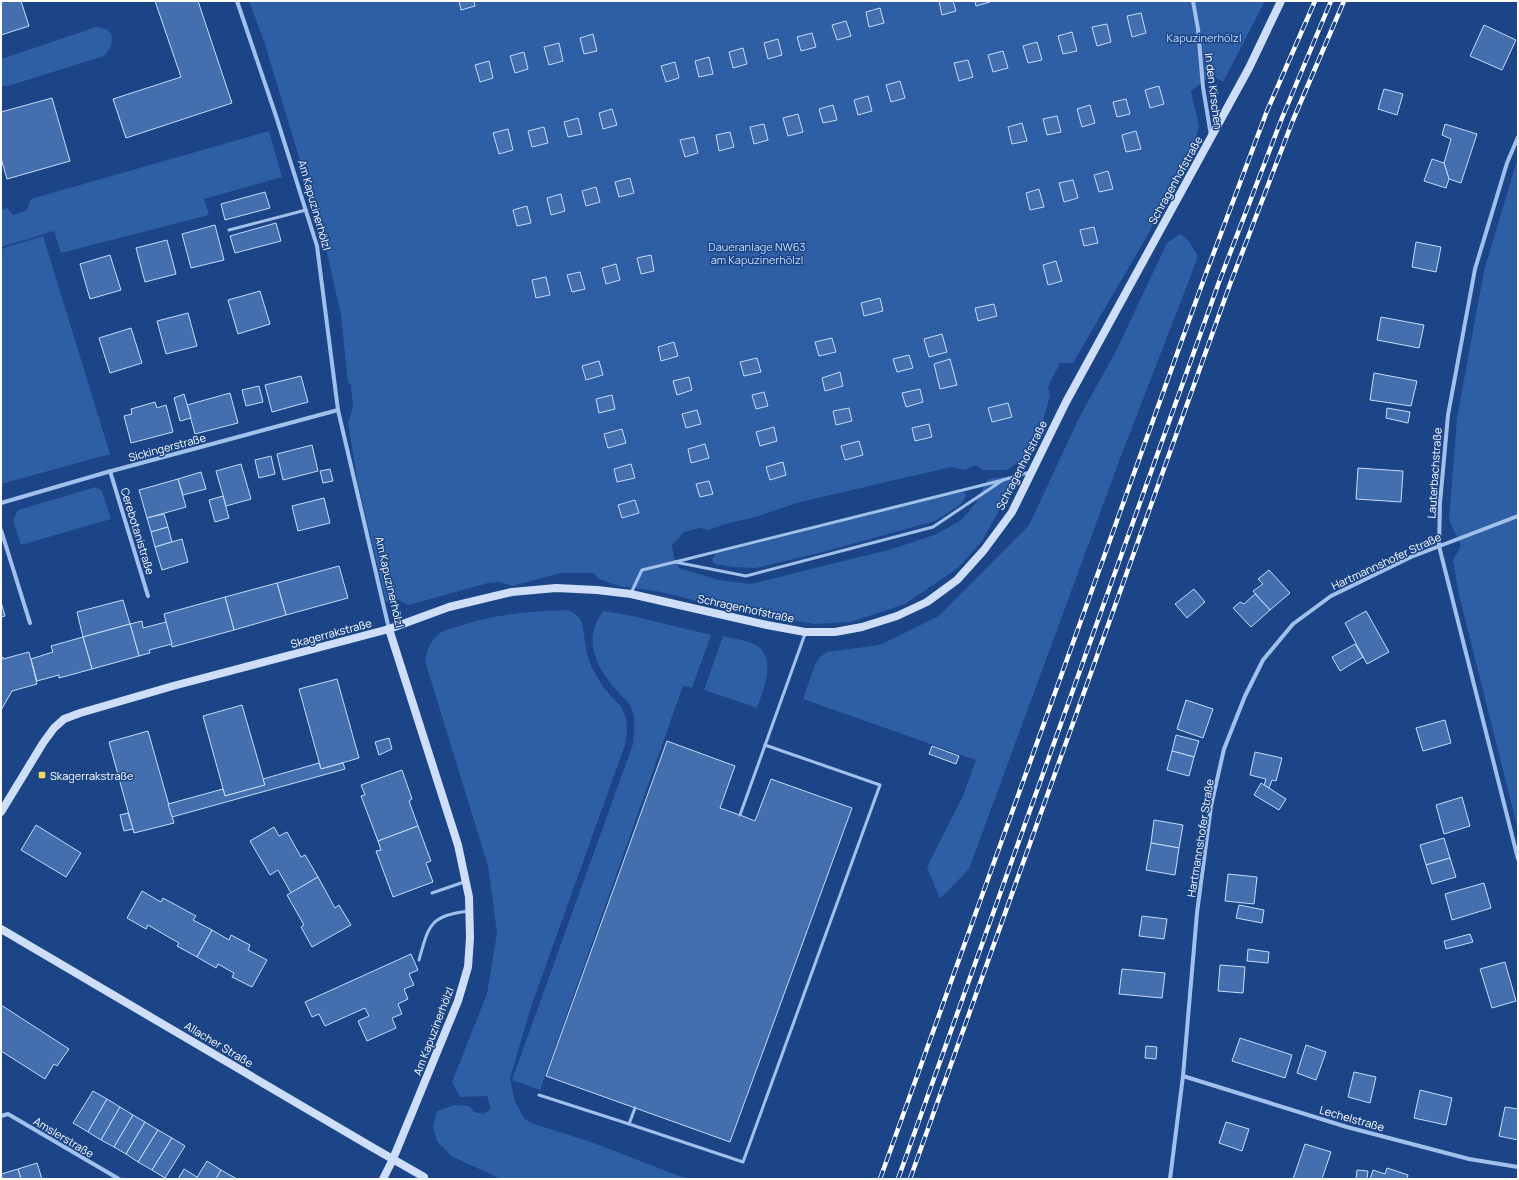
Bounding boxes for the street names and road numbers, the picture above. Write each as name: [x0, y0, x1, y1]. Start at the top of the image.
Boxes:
street label: In den Kirschen: [1202, 52, 1226, 130]
street label: Schragenhofstraße: [1145, 133, 1206, 227]
street label: Am Kapuzinerhölzl: [295, 158, 335, 252]
street label: Schragenhofstraße: [992, 417, 1050, 512]
street label: Lauterbachstraße: [1423, 426, 1445, 519]
street label: Sickingerstraße: [127, 429, 208, 465]
street label: Cerebotanistraße: [118, 486, 159, 577]
street label: Hartmannshofer Straße: [1329, 529, 1444, 593]
street label: Am Kapuzinerhölzl: [372, 535, 408, 629]
street label: Schragenhofstraße: [696, 590, 796, 626]
street label: Skagerrakstraße: [289, 615, 374, 651]
street label: Hartmannshofer Straße: [1183, 777, 1217, 898]
street label: Am Kapuzinerhölzl: [409, 985, 457, 1077]
street label: Allacher Straße: [182, 1018, 257, 1071]
street label: Lechelstraße: [1318, 1102, 1387, 1135]
street label: Amslerstraße: [31, 1113, 97, 1161]

